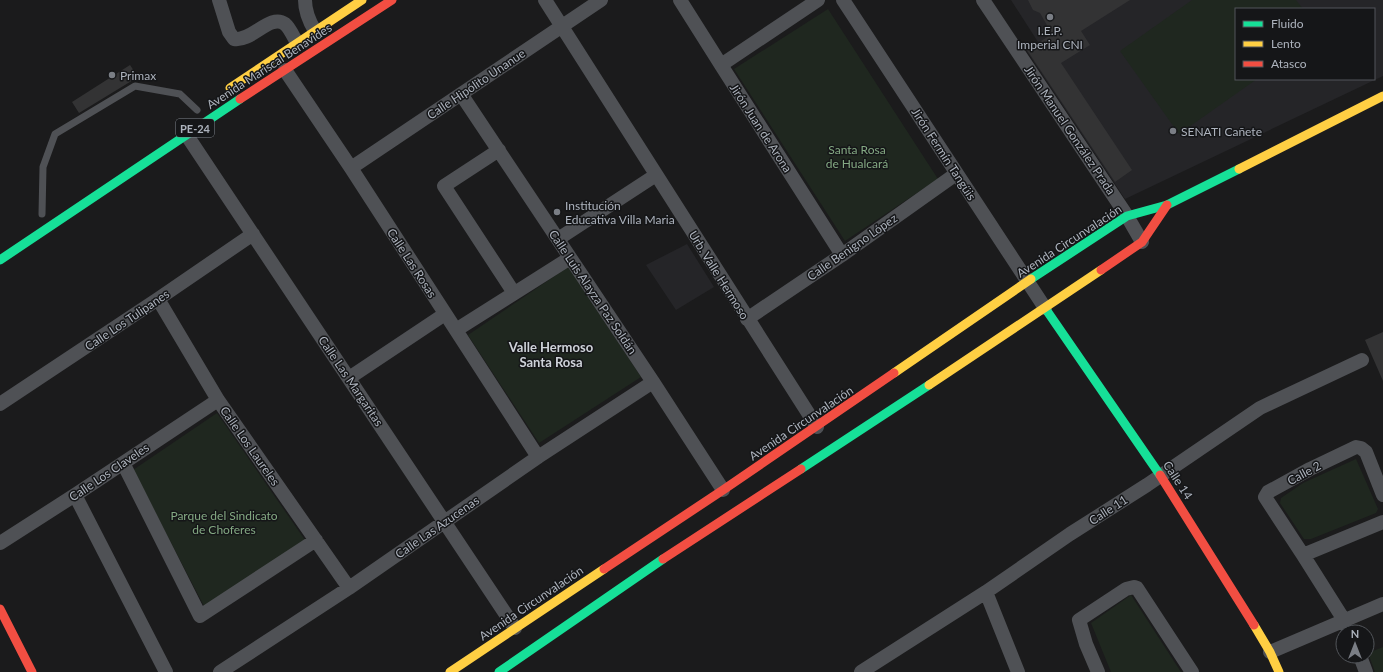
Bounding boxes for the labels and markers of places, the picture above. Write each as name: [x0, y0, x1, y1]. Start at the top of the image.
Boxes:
marker: I.E.P. Imperial CNI: [1045, 12, 1055, 22]
place label: I.E.P. Imperial CNI: [1017, 23, 1083, 52]
place label: Primax: [120, 68, 156, 83]
marker: Primax: [107, 70, 117, 80]
place label: SENATI Cañete: [1181, 124, 1262, 139]
marker: SENATI Cañete: [1168, 126, 1178, 136]
place label: Institución Educativa Villa Maria: [565, 198, 675, 227]
marker: Institución Educativa Villa Maria: [552, 207, 562, 217]

